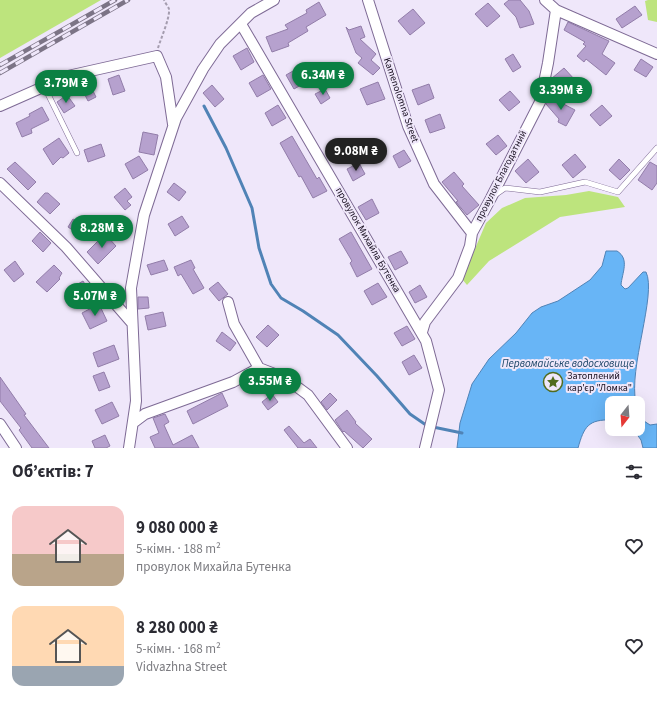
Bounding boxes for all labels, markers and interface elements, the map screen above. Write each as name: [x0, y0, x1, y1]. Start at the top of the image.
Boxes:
street label: Kamenolomna Street: [380, 56, 422, 145]
pin: 6.34M ₴: [286, 62, 360, 96]
text: 6.34M ₴: [301, 66, 345, 84]
pin: 3.79M ₴: [29, 70, 103, 104]
text: 3.79M ₴: [44, 74, 88, 92]
pin: 3.39M ₴: [524, 77, 598, 111]
text: 3.39M ₴: [539, 81, 583, 99]
street label: провулок Благодатний: [472, 128, 530, 224]
pin: 9.08M ₴: [319, 138, 393, 172]
text: 9.08M ₴: [334, 142, 378, 160]
street label: провулок Михайла Бутенка: [332, 185, 404, 295]
pin: 8.28M ₴: [65, 215, 139, 249]
text: 8.28M ₴: [80, 219, 124, 237]
pin: 5.07M ₴: [58, 283, 132, 317]
text: 5.07M ₴: [73, 287, 117, 305]
water label: Первомайське водосховище: [502, 356, 634, 371]
pin: 3.55M ₴: [233, 368, 307, 402]
place label: Затоплений кар'єр "Ломка": [567, 369, 632, 395]
place icon: Затоплений кар'єр "Ломка": [542, 371, 564, 393]
text: 3.55M ₴: [248, 372, 292, 390]
north arrow: [605, 396, 645, 436]
map controls: [605, 396, 645, 436]
text: Об’єктів: 7: [12, 460, 94, 484]
icon: filters: [623, 461, 645, 483]
text: 9 080 000 ₴: [136, 516, 218, 540]
icon: home: [44, 522, 92, 570]
icon: heart: [623, 535, 645, 557]
text: 5-кімн. · 188 m²: [136, 540, 221, 558]
text: провулок Михайла Бутенка: [136, 558, 291, 576]
text: 8 280 000 ₴: [136, 616, 218, 640]
icon: home: [44, 622, 92, 670]
icon: heart: [623, 635, 645, 657]
text: 5-кімн. · 168 m²: [136, 640, 221, 658]
text: Vidvazhna Street: [136, 658, 227, 676]

